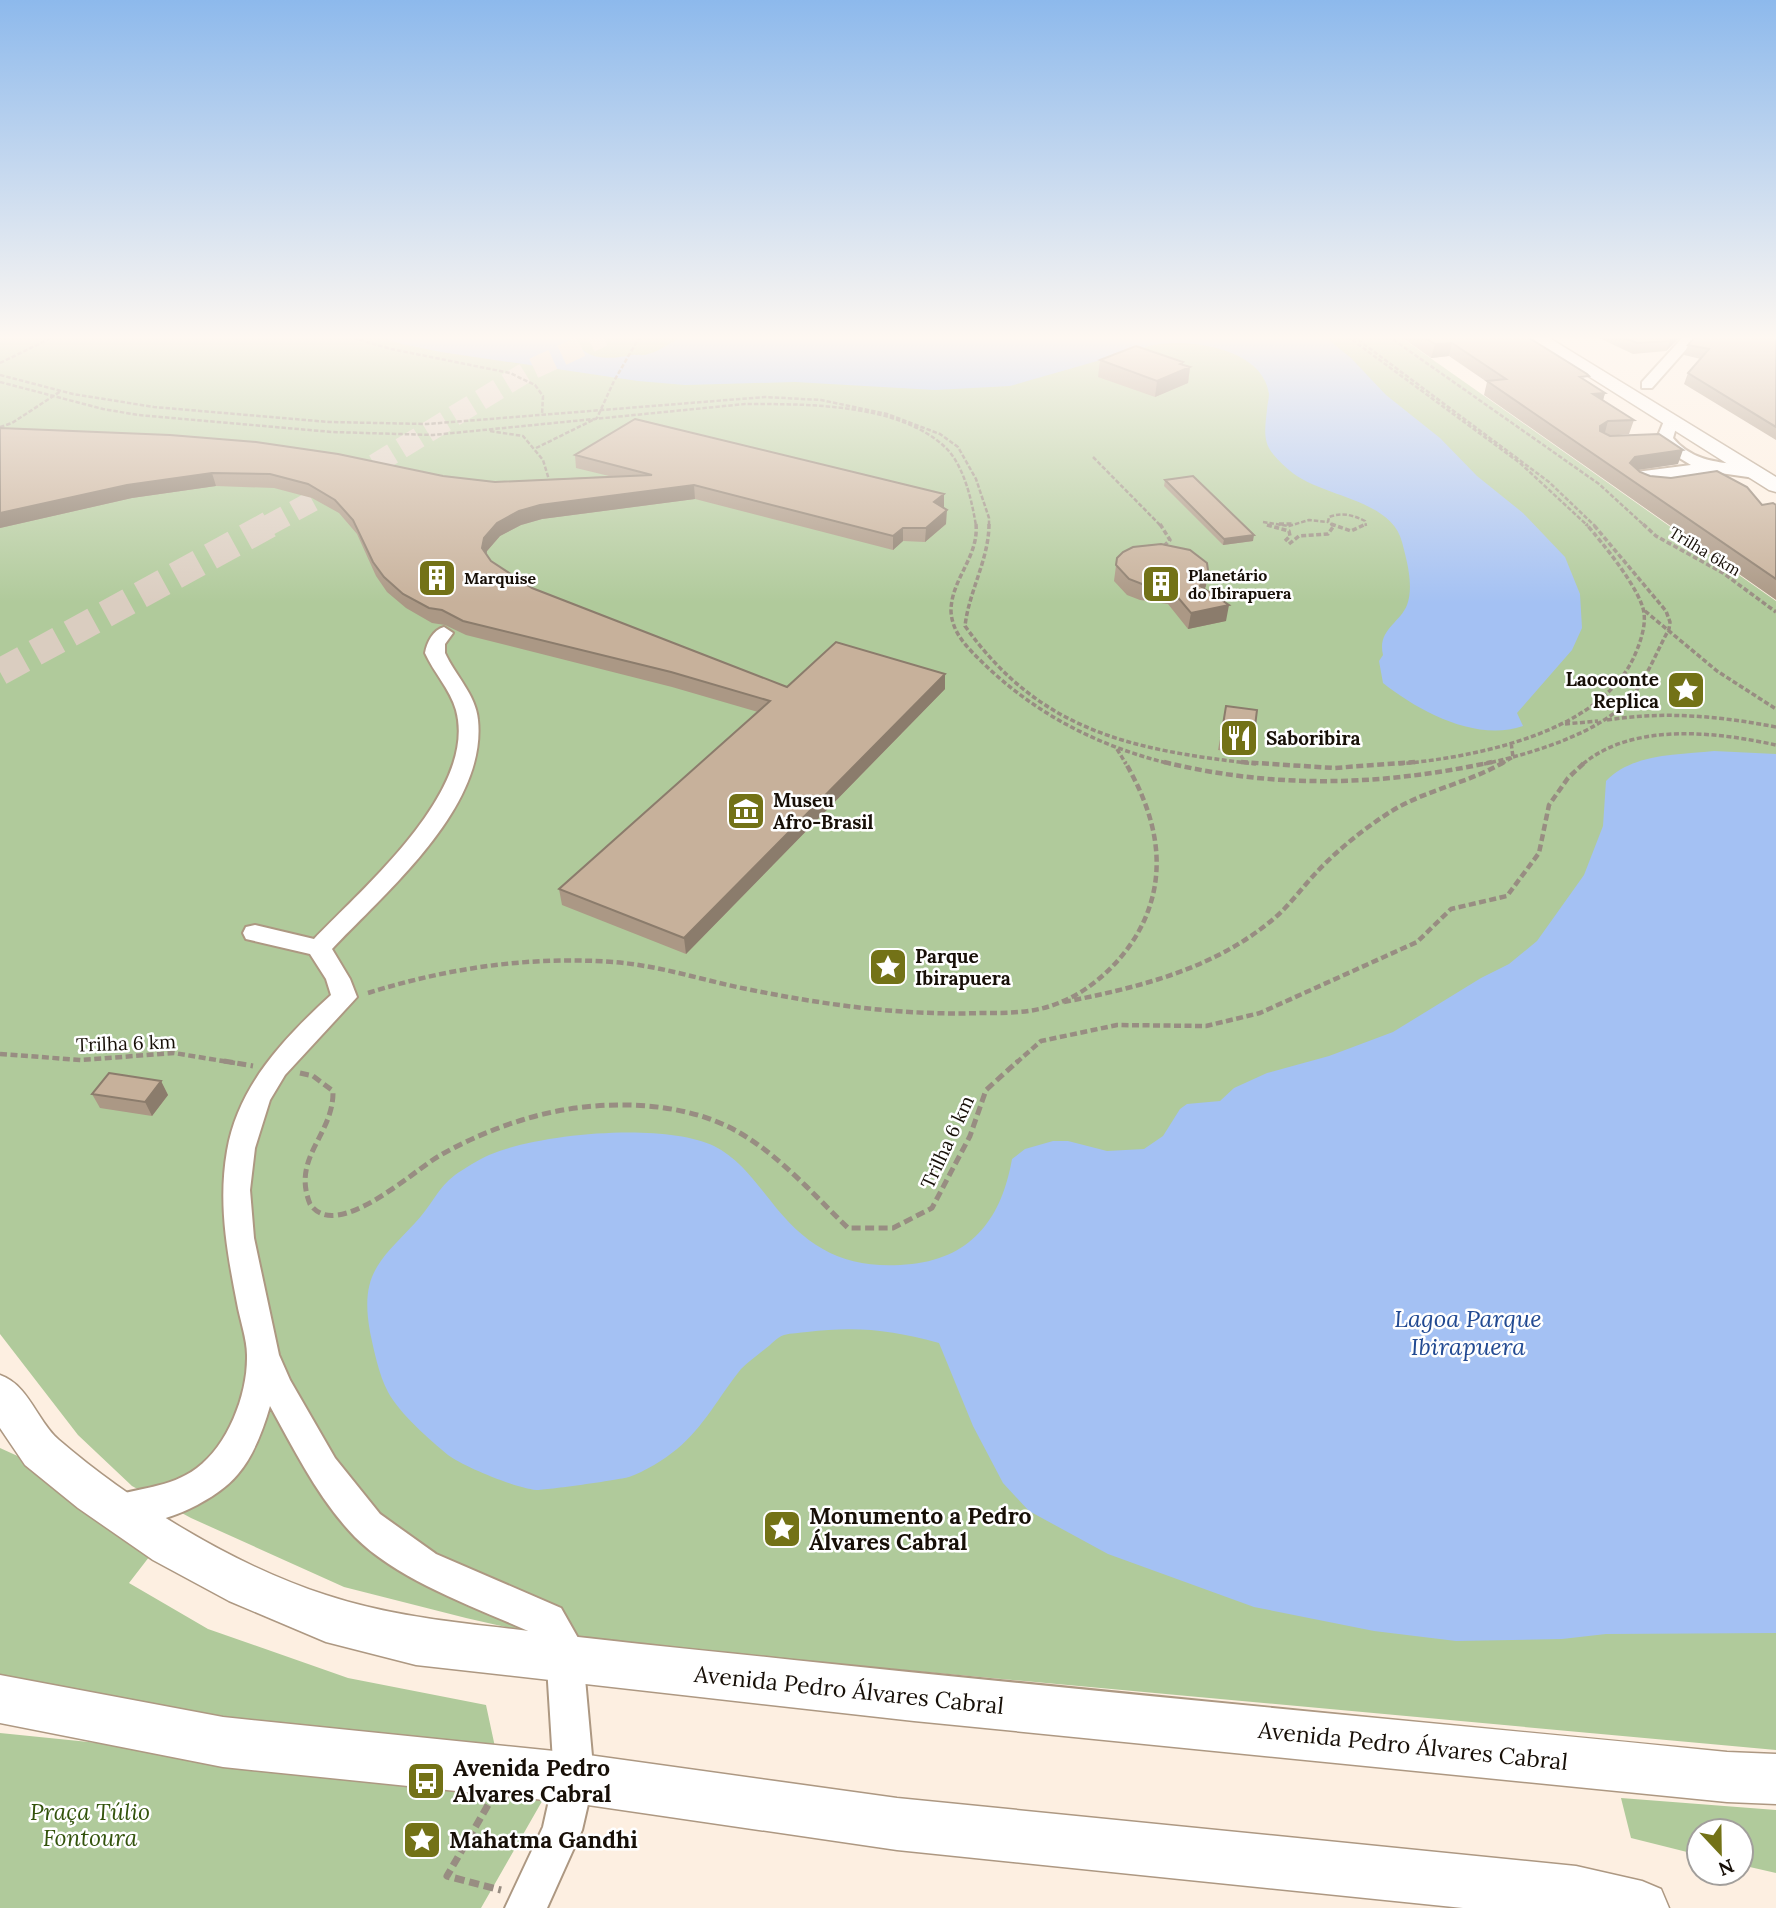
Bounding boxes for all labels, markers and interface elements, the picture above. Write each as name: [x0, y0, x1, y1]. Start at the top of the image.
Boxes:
street label: Trilha 6km: [1666, 522, 1744, 580]
building icon: Marquise: [416, 557, 458, 599]
building icon: Planetário do Ibirapuera: [1140, 563, 1182, 605]
place label: Planetário do Ibirapuera: [1188, 565, 1292, 603]
place label: Marquise: [464, 568, 536, 588]
place label: Laocoonte Replica: [1565, 667, 1659, 713]
place icon: Laocoonte Replica: [1665, 669, 1707, 711]
restaurant icon: Saboribira: [1218, 717, 1260, 759]
place label: Saboribira: [1266, 726, 1360, 750]
place label: Museu Afro-Brasil: [773, 788, 874, 834]
museum icon: Museu Afro-Brasil: [725, 790, 767, 832]
place label: Parque Ibirapuera: [915, 944, 1011, 990]
place icon: Parque Ibirapuera: [867, 946, 909, 988]
street label: Trilha 6 km: [76, 1029, 176, 1057]
street label: Trilha 6 km: [915, 1092, 979, 1192]
water label: Lagoa Parque Ibirapuera: [1394, 1303, 1542, 1362]
place label: Monumento a Pedro Álvares Cabral: [809, 1501, 1032, 1556]
place icon: Monumento a Pedro Álvares Cabral: [761, 1508, 803, 1550]
street label: Avenida Pedro Álvares Cabral: [692, 1659, 1005, 1720]
street label: Avenida Pedro Álvares Cabral: [1256, 1715, 1569, 1776]
place label: Avenida Pedro Alvares Cabral: [453, 1753, 611, 1808]
bus stop icon: Avenida Pedro Alvares Cabral: [405, 1760, 447, 1802]
park label: Praça Túlio Fontoura: [30, 1797, 150, 1852]
north arrow: [1685, 1817, 1755, 1887]
place icon: Mahatma Gandhi: [401, 1819, 443, 1861]
place label: Mahatma Gandhi: [449, 1825, 638, 1854]
text: N: [1715, 1854, 1738, 1882]

